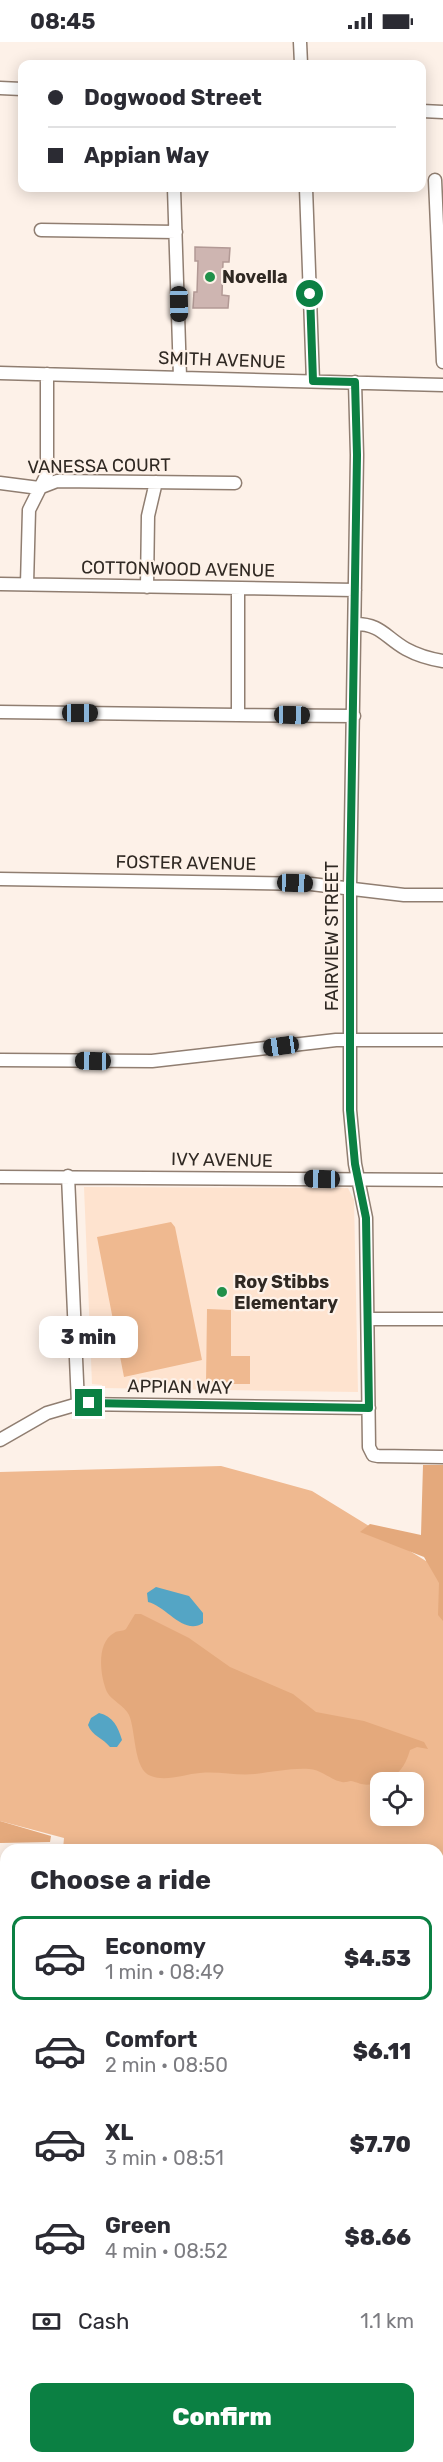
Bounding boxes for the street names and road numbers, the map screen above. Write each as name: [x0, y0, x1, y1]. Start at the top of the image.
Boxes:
street label: SMITH AVENUE: [158, 347, 286, 373]
street label: VANESSA COURT: [27, 454, 171, 478]
street label: COTTONWOOD AVENUE: [81, 556, 275, 582]
street label: FOSTER AVENUE: [115, 851, 257, 875]
street label: FAIRVIEW STREET: [321, 861, 343, 1011]
street label: IVY AVENUE: [171, 1148, 273, 1172]
street label: APPIAN WAY: [127, 1375, 233, 1399]

